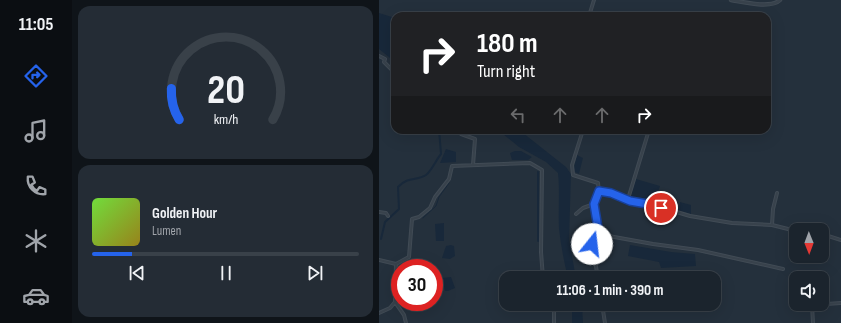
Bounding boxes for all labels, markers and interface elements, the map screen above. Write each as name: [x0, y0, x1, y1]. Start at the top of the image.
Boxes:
text: 11:05: [19, 14, 53, 35]
text: 180 m: [477, 27, 537, 60]
icon: right: [411, 28, 463, 80]
text: Turn right: [477, 61, 535, 82]
icon: directions: [22, 62, 50, 90]
text: 20: [206, 66, 245, 115]
icon: left: [507, 104, 529, 126]
icon: ahead: [549, 104, 571, 126]
icon: ahead: [591, 104, 613, 126]
icon: right: [633, 104, 655, 126]
text: km/h: [213, 111, 238, 128]
icon: music: [22, 117, 50, 145]
icon: phone: [22, 172, 50, 200]
pin: [644, 191, 678, 225]
icon: arrive: [650, 197, 672, 219]
text: Golden Hour: [152, 204, 217, 223]
text: Lumen: [152, 223, 181, 239]
position arrow: [571, 223, 613, 265]
north arrow: [789, 223, 829, 263]
map controls: [789, 223, 829, 311]
icon: climate: [22, 227, 50, 255]
speed limit sign: 30: [391, 259, 443, 311]
icon: previous: [126, 262, 148, 284]
icon: pause: [215, 262, 237, 284]
icon: next: [304, 262, 326, 284]
button: sound: [789, 271, 829, 311]
text: 11:06 · 1 min · 390 m: [557, 281, 664, 300]
icon: car: [22, 282, 50, 310]

